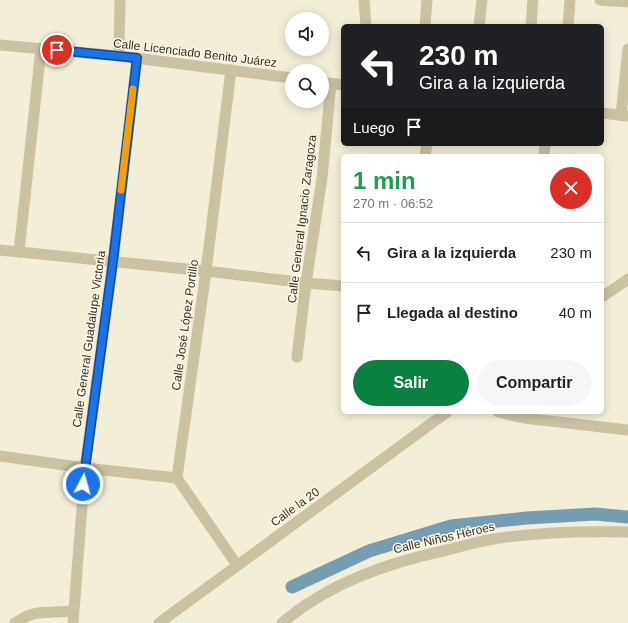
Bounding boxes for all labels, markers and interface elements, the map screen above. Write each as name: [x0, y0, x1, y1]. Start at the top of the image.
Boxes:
map controls: [285, 12, 329, 108]
button: sound: [285, 12, 329, 56]
pin: [40, 33, 74, 67]
street label: Calle Licenciado Benito Juárez: [112, 36, 278, 70]
icon: arrive: [46, 39, 68, 61]
icon: left: [353, 40, 405, 92]
text: 230 m: [419, 40, 498, 71]
button: search: [285, 64, 329, 108]
text: Gira a la izquierda: [419, 73, 565, 93]
icon: arrive: [403, 116, 425, 138]
text: Luego: [353, 119, 395, 136]
street label: Calle General Ignacio Zaragoza: [285, 134, 319, 304]
text: 1 min: [353, 167, 416, 194]
button: close: [550, 167, 592, 209]
text: 270 m · 06:52: [353, 196, 433, 211]
icon: left: [353, 242, 375, 264]
text: Gira a la izquierda: [387, 244, 516, 261]
text: 230 m: [550, 244, 592, 261]
street label: Calle General Guadalupe Victoria: [70, 249, 108, 428]
street label: Calle José López Portillo: [169, 258, 201, 391]
icon: arrive: [353, 302, 375, 324]
text: Llegada al destino: [387, 304, 518, 321]
text: 40 m: [559, 304, 592, 321]
button: Salir: [353, 360, 469, 406]
button: Compartir: [477, 360, 592, 406]
position arrow: [62, 463, 104, 505]
street label: Calle la 20: [268, 484, 322, 529]
street label: Calle Niños Héroes: [392, 520, 496, 556]

